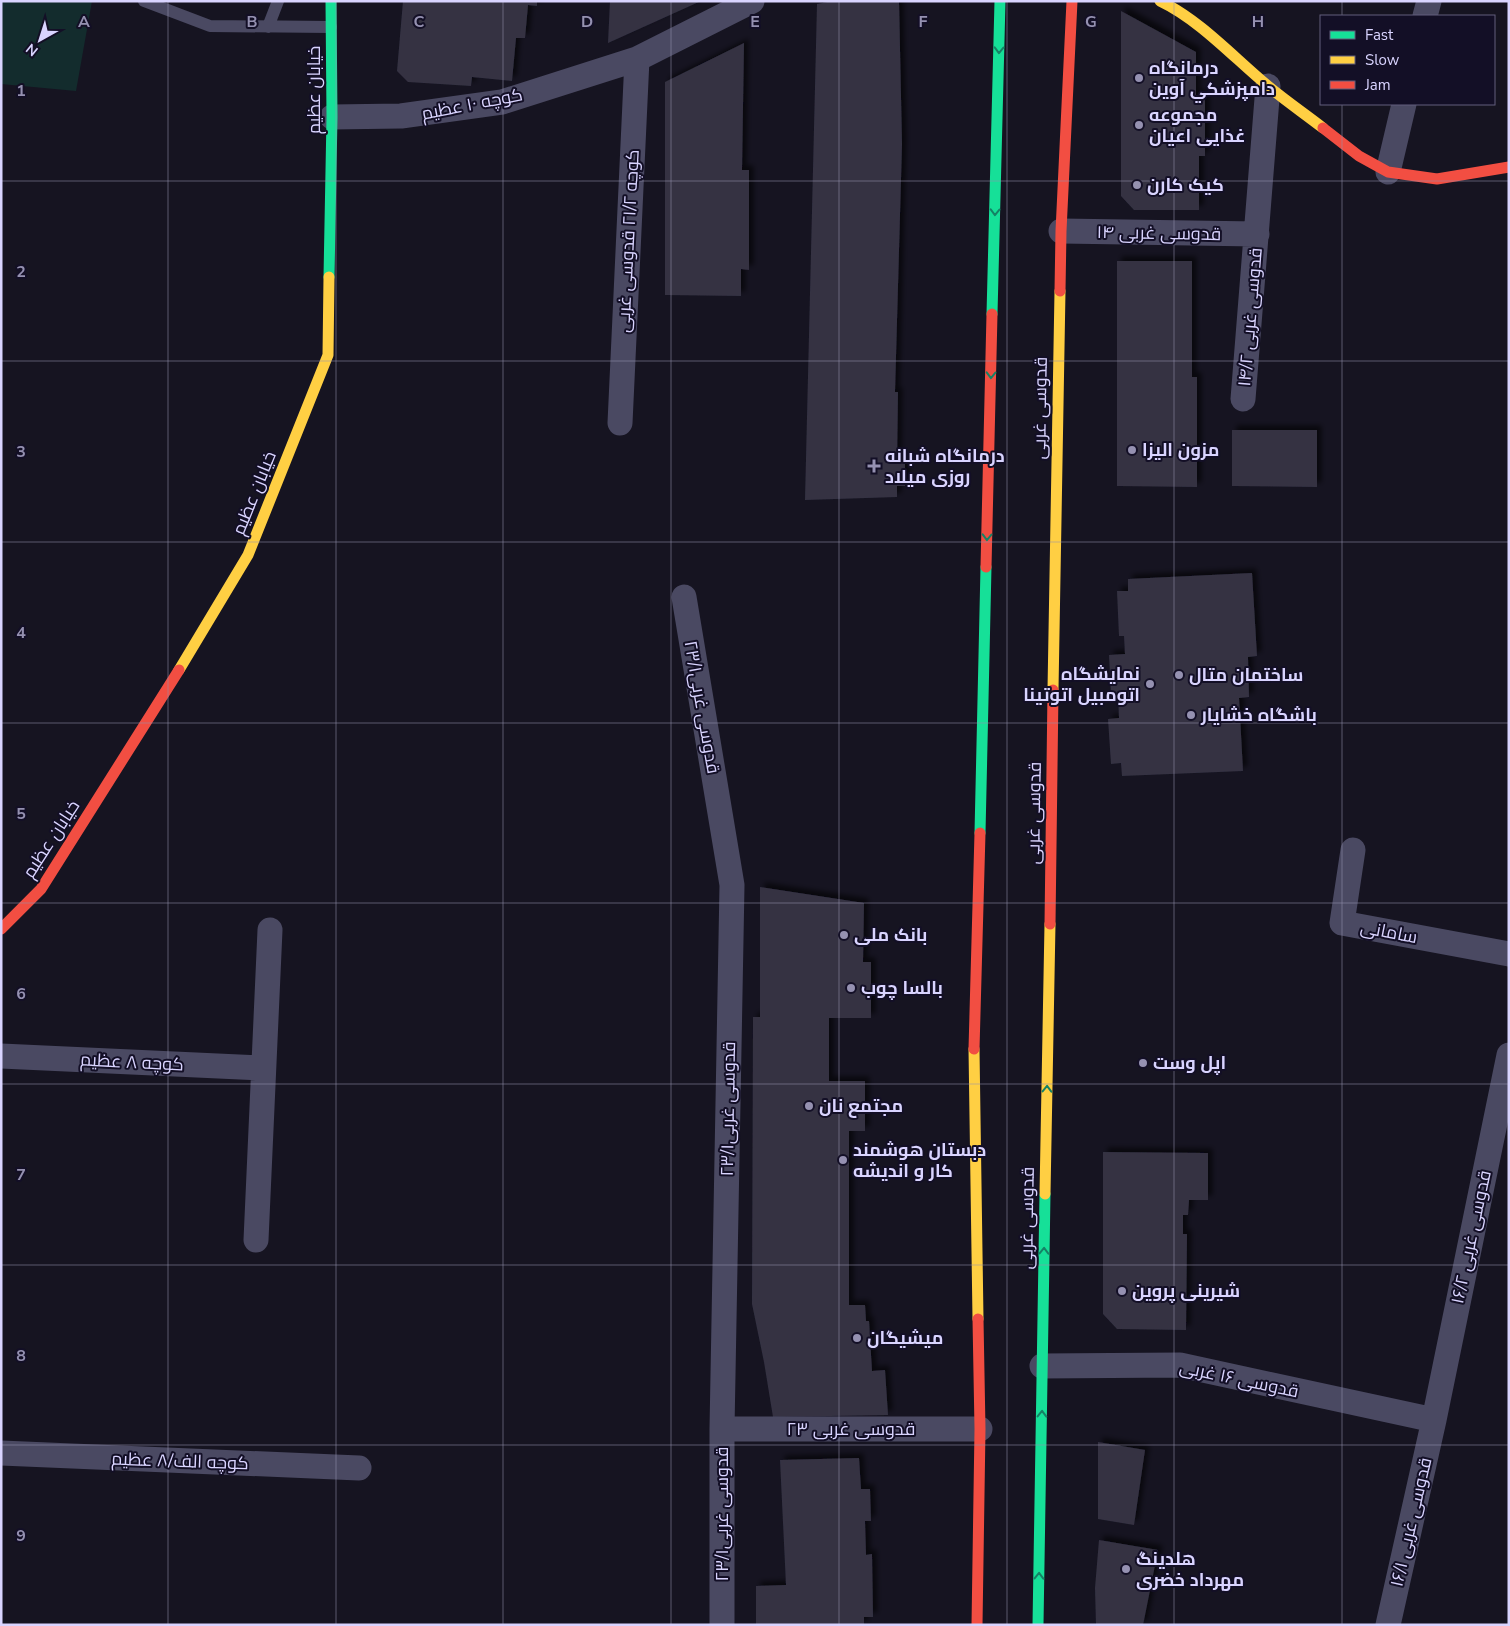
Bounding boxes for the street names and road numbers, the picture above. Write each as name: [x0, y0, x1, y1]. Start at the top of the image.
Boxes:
street label: خیابان عظیم: [302, 46, 326, 134]
street label: کوچه ۱۰ عظیم: [419, 82, 525, 126]
street label: کوچه ۲۱/۲ قدوسی غربی: [611, 149, 645, 333]
street label: ۱۴ قدوسی غربی: [1096, 220, 1222, 246]
street label: ۱۴/۲ قدوسی غربی: [1232, 247, 1268, 387]
street label: قدوسی غربی: [1027, 357, 1053, 459]
street label: خیابان عظیم: [226, 447, 282, 539]
street label: قدوسی غربی۲۳/۱: [678, 638, 726, 776]
street label: قدوسی غربی: [1021, 762, 1047, 864]
street label: خیابان عظیم: [17, 795, 85, 883]
street label: سامانی: [1358, 915, 1420, 949]
street label: قدوسی غربی۲۳/۱: [715, 1041, 741, 1177]
street label: کوچه ۸ عظیم: [80, 1047, 184, 1077]
street label: قدوسی غربی: [1014, 1167, 1040, 1269]
street label: ۱۶/۲ قدوسی غربی: [1445, 1168, 1497, 1306]
street label: قدوسی ۱۶ غربی: [1177, 1355, 1301, 1403]
street label: ۲۳ قدوسی غربی: [787, 1417, 915, 1441]
street label: کوچه الف/۸ عظیم: [111, 1447, 249, 1475]
street label: قدوسی غربی۲۳/۱: [710, 1447, 734, 1581]
street label: ۱۶/۱ قدوسی غربی: [1384, 1455, 1438, 1589]

